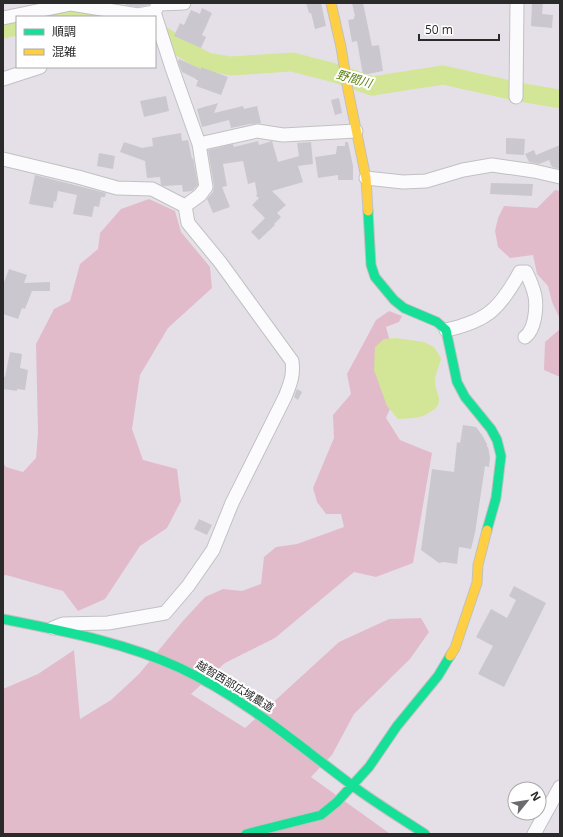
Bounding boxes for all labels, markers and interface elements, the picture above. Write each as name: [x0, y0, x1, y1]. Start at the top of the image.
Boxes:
legend: [16, 16, 156, 68]
scale bar: [419, 16, 499, 42]
text: 50 m: [425, 21, 453, 38]
text: 順調: [52, 23, 76, 40]
text: 混雑: [52, 43, 76, 60]
water label: 野間川: [334, 65, 376, 92]
street label: 越智西部広域農道: [194, 656, 277, 715]
north arrow: [507, 781, 547, 821]
text: N: [527, 788, 545, 803]

